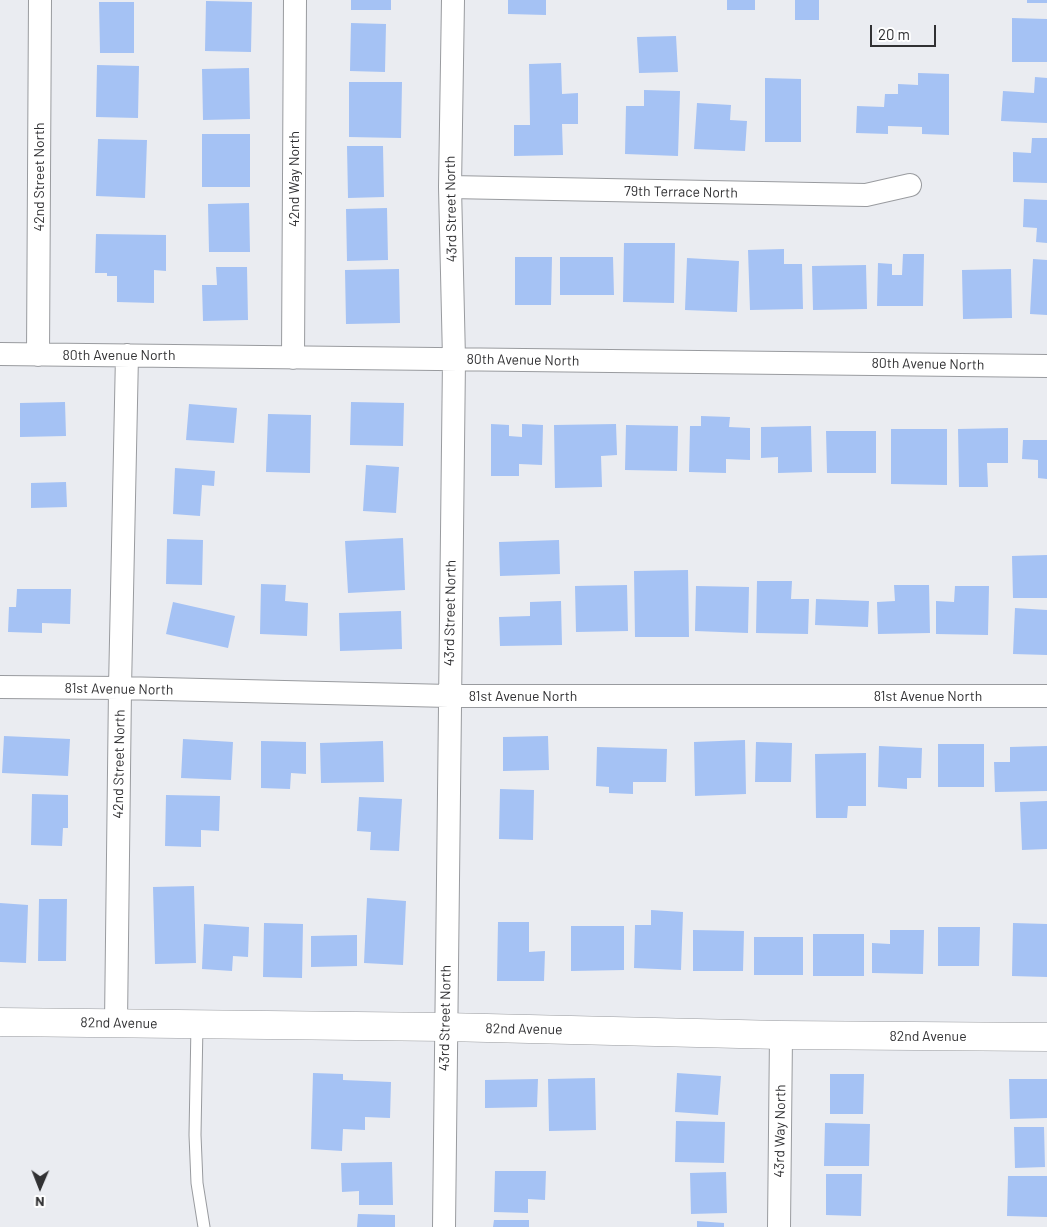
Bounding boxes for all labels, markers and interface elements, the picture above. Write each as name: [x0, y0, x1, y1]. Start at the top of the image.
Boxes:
scale bar: [872, 15, 938, 47]
text: 20 m: [878, 25, 910, 43]
street label: 42nd Street North: [31, 122, 47, 232]
street label: 42nd Way North: [286, 131, 302, 227]
street label: 43rd Street North: [442, 156, 460, 262]
street label: 79th Terrace North: [624, 183, 738, 201]
street label: 80th Avenue North: [63, 347, 175, 363]
street label: 80th Avenue North: [466, 351, 580, 369]
street label: 80th Avenue North: [871, 355, 985, 373]
street label: 43rd Street North: [441, 560, 459, 666]
street label: 81st Avenue North: [64, 680, 174, 698]
street label: 81st Avenue North: [469, 688, 577, 704]
street label: 81st Avenue North: [874, 688, 982, 704]
street label: 42nd Street North: [110, 709, 128, 819]
street label: 43rd Street North: [436, 965, 454, 1071]
street label: 82nd Avenue: [80, 1014, 158, 1032]
street label: 82nd Avenue: [485, 1020, 563, 1038]
street label: 82nd Avenue: [889, 1028, 967, 1044]
street label: 43rd Way North: [771, 1084, 789, 1178]
north arrow: [15, 1162, 65, 1212]
text: N: [35, 1194, 45, 1211]

